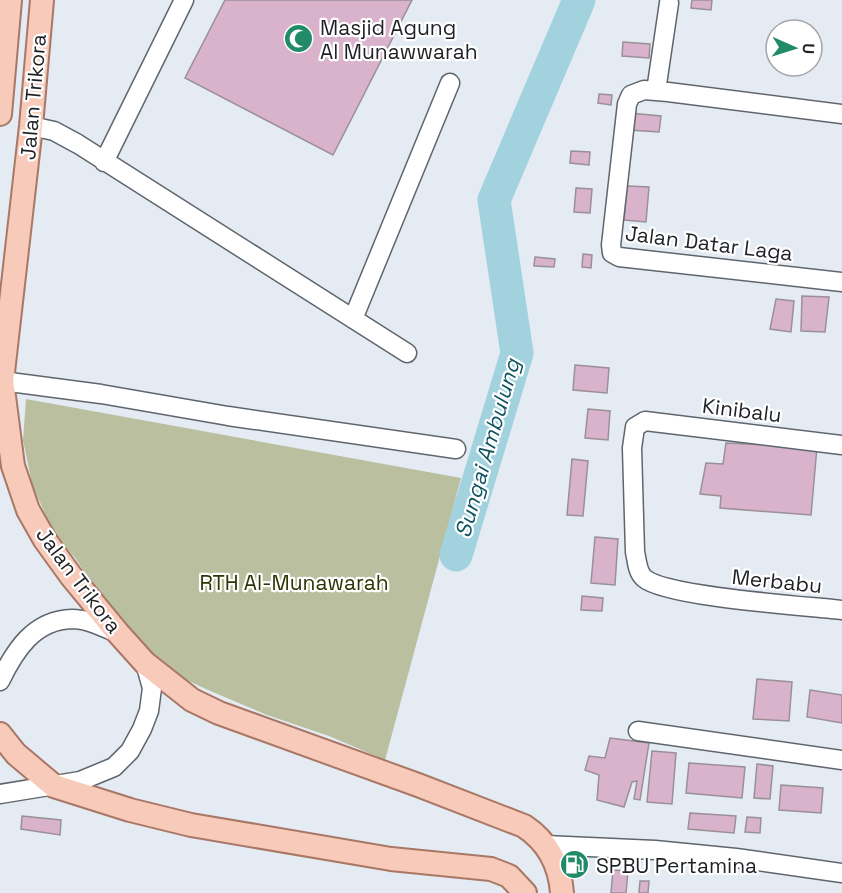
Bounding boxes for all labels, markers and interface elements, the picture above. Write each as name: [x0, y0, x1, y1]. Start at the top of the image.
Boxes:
place label: Masjid Agung Al Munawwarah: [320, 14, 478, 65]
north arrow: [764, 18, 824, 78]
mosque icon: Masjid Agung Al Munawwarah: [283, 23, 315, 55]
street label: Jalan Trikora: [14, 33, 52, 161]
text: U: [798, 43, 819, 55]
street label: Jalan Datar Laga: [624, 219, 794, 267]
water label: Sungai Ambulung: [448, 354, 526, 541]
street label: Kinibalu: [701, 392, 783, 428]
street label: Jalan Trikora: [30, 522, 128, 638]
street label: Merbabu: [731, 563, 823, 599]
park label: RTH Al-Munawarah: [199, 569, 389, 596]
fuel station icon: SPBU Pertamina: [559, 849, 591, 881]
place label: SPBU Pertamina: [596, 852, 757, 879]

